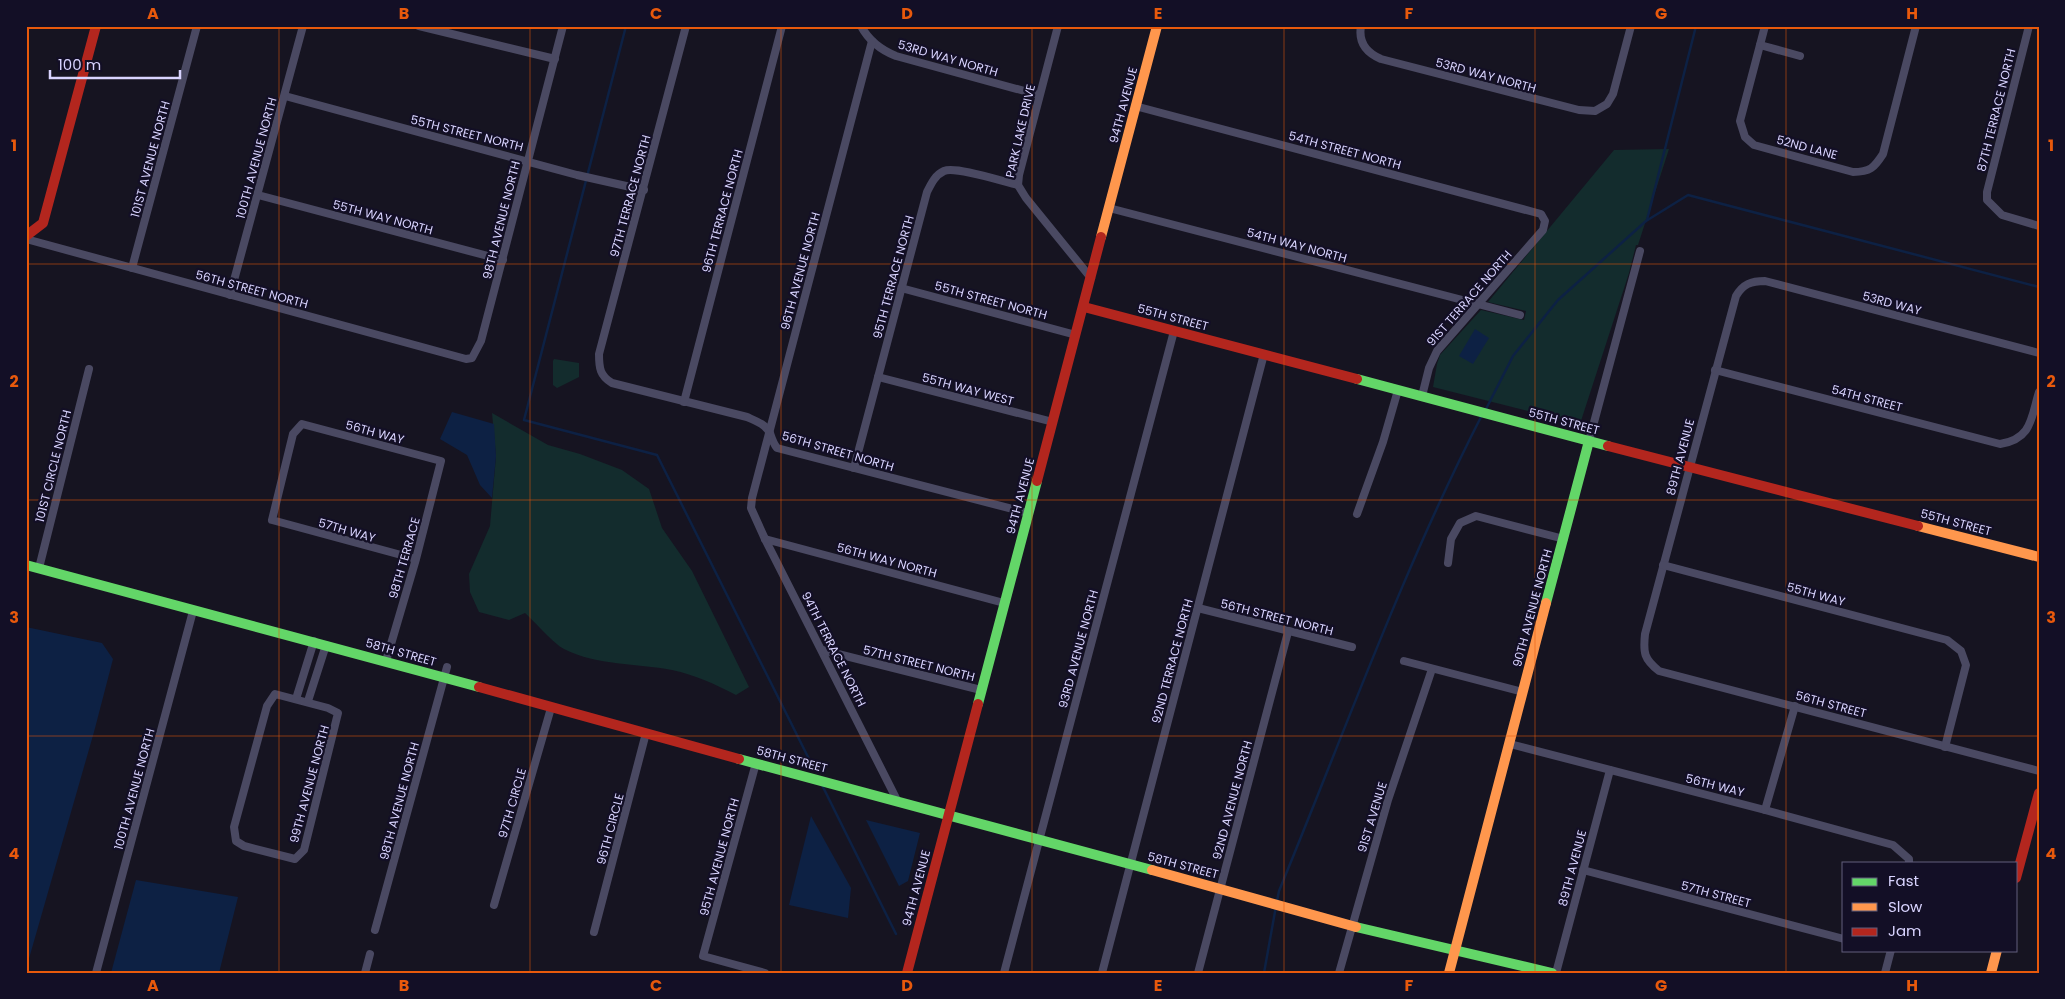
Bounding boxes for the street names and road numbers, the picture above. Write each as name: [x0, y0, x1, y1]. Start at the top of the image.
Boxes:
street label: 53RD WAY NORTH: [896, 36, 1000, 80]
street label: 87TH TERRACE NORTH: [1973, 47, 2019, 173]
street label: 53RD WAY NORTH: [1434, 53, 1538, 97]
street label: 94TH AVENUE: [1105, 65, 1141, 145]
street label: PARK LAKE DRIVE: [1001, 83, 1039, 179]
street label: 100TH AVENUE NORTH: [232, 95, 280, 221]
street label: 101ST AVENUE NORTH: [126, 99, 174, 219]
street label: 55TH STREET NORTH: [409, 111, 525, 155]
street label: 54TH STREET NORTH: [1287, 127, 1403, 173]
street label: 52ND LANE: [1775, 131, 1839, 163]
street label: 97TH TERRACE NORTH: [605, 133, 655, 259]
street label: 96TH TERRACE NORTH: [697, 147, 747, 275]
street label: 98TH AVENUE NORTH: [478, 159, 524, 281]
street label: 55TH WAY NORTH: [331, 195, 435, 239]
street label: 96TH AVENUE NORTH: [776, 210, 824, 332]
street label: 95TH TERRACE NORTH: [868, 213, 918, 341]
street label: 54TH WAY NORTH: [1245, 223, 1349, 267]
street label: 91ST TERRACE NORTH: [1423, 246, 1515, 350]
street label: 56TH STREET NORTH: [194, 266, 310, 312]
street label: 55TH STREET NORTH: [933, 277, 1049, 323]
street label: 53RD WAY: [1861, 287, 1923, 319]
street label: 55TH STREET: [1136, 299, 1211, 335]
street label: 55TH WAY WEST: [920, 369, 1016, 410]
street label: 54TH STREET: [1830, 380, 1905, 416]
street label: 55TH STREET: [1527, 403, 1602, 439]
street label: 101ST CIRCLE NORTH: [31, 408, 75, 524]
street label: 56TH WAY: [344, 416, 406, 448]
street label: 89TH AVENUE: [1662, 417, 1698, 497]
street label: 56TH STREET NORTH: [780, 427, 896, 475]
street label: 94TH AVENUE: [1002, 456, 1038, 536]
street label: 55TH STREET: [1919, 504, 1994, 540]
street label: 57TH WAY: [316, 514, 378, 546]
street label: 98TH TERRACE: [384, 515, 424, 601]
street label: 56TH WAY NORTH: [835, 538, 939, 582]
street label: 90TH AVENUE NORTH: [1508, 547, 1556, 669]
street label: 55TH WAY: [1785, 578, 1847, 610]
street label: 93RD AVENUE NORTH: [1054, 588, 1102, 710]
street label: 94TH TERRACE NORTH: [798, 589, 870, 709]
street label: 56TH STREET NORTH: [1219, 595, 1335, 639]
street label: 92ND TERRACE NORTH: [1147, 597, 1197, 725]
street label: 58TH STREET: [364, 634, 439, 670]
street label: 57TH STREET NORTH: [861, 641, 977, 685]
street label: 56TH STREET: [1794, 686, 1869, 722]
street label: 99TH AVENUE NORTH: [285, 723, 333, 845]
street label: 100TH AVENUE NORTH: [110, 726, 158, 852]
street label: 92ND AVENUE NORTH: [1208, 738, 1256, 862]
street label: 98TH AVENUE NORTH: [375, 740, 423, 862]
street label: 58TH STREET: [755, 741, 830, 777]
street label: 97TH CIRCLE: [494, 766, 530, 840]
street label: 56TH WAY: [1684, 769, 1746, 801]
street label: 91ST AVENUE: [1353, 780, 1391, 854]
street label: 96TH CIRCLE: [592, 791, 628, 867]
street label: 95TH AVENUE NORTH: [695, 796, 743, 918]
street label: 89TH AVENUE: [1554, 828, 1590, 908]
street label: 58TH STREET: [1146, 847, 1221, 883]
street label: 94TH AVENUE: [898, 848, 934, 928]
street label: 57TH STREET: [1679, 877, 1753, 912]

